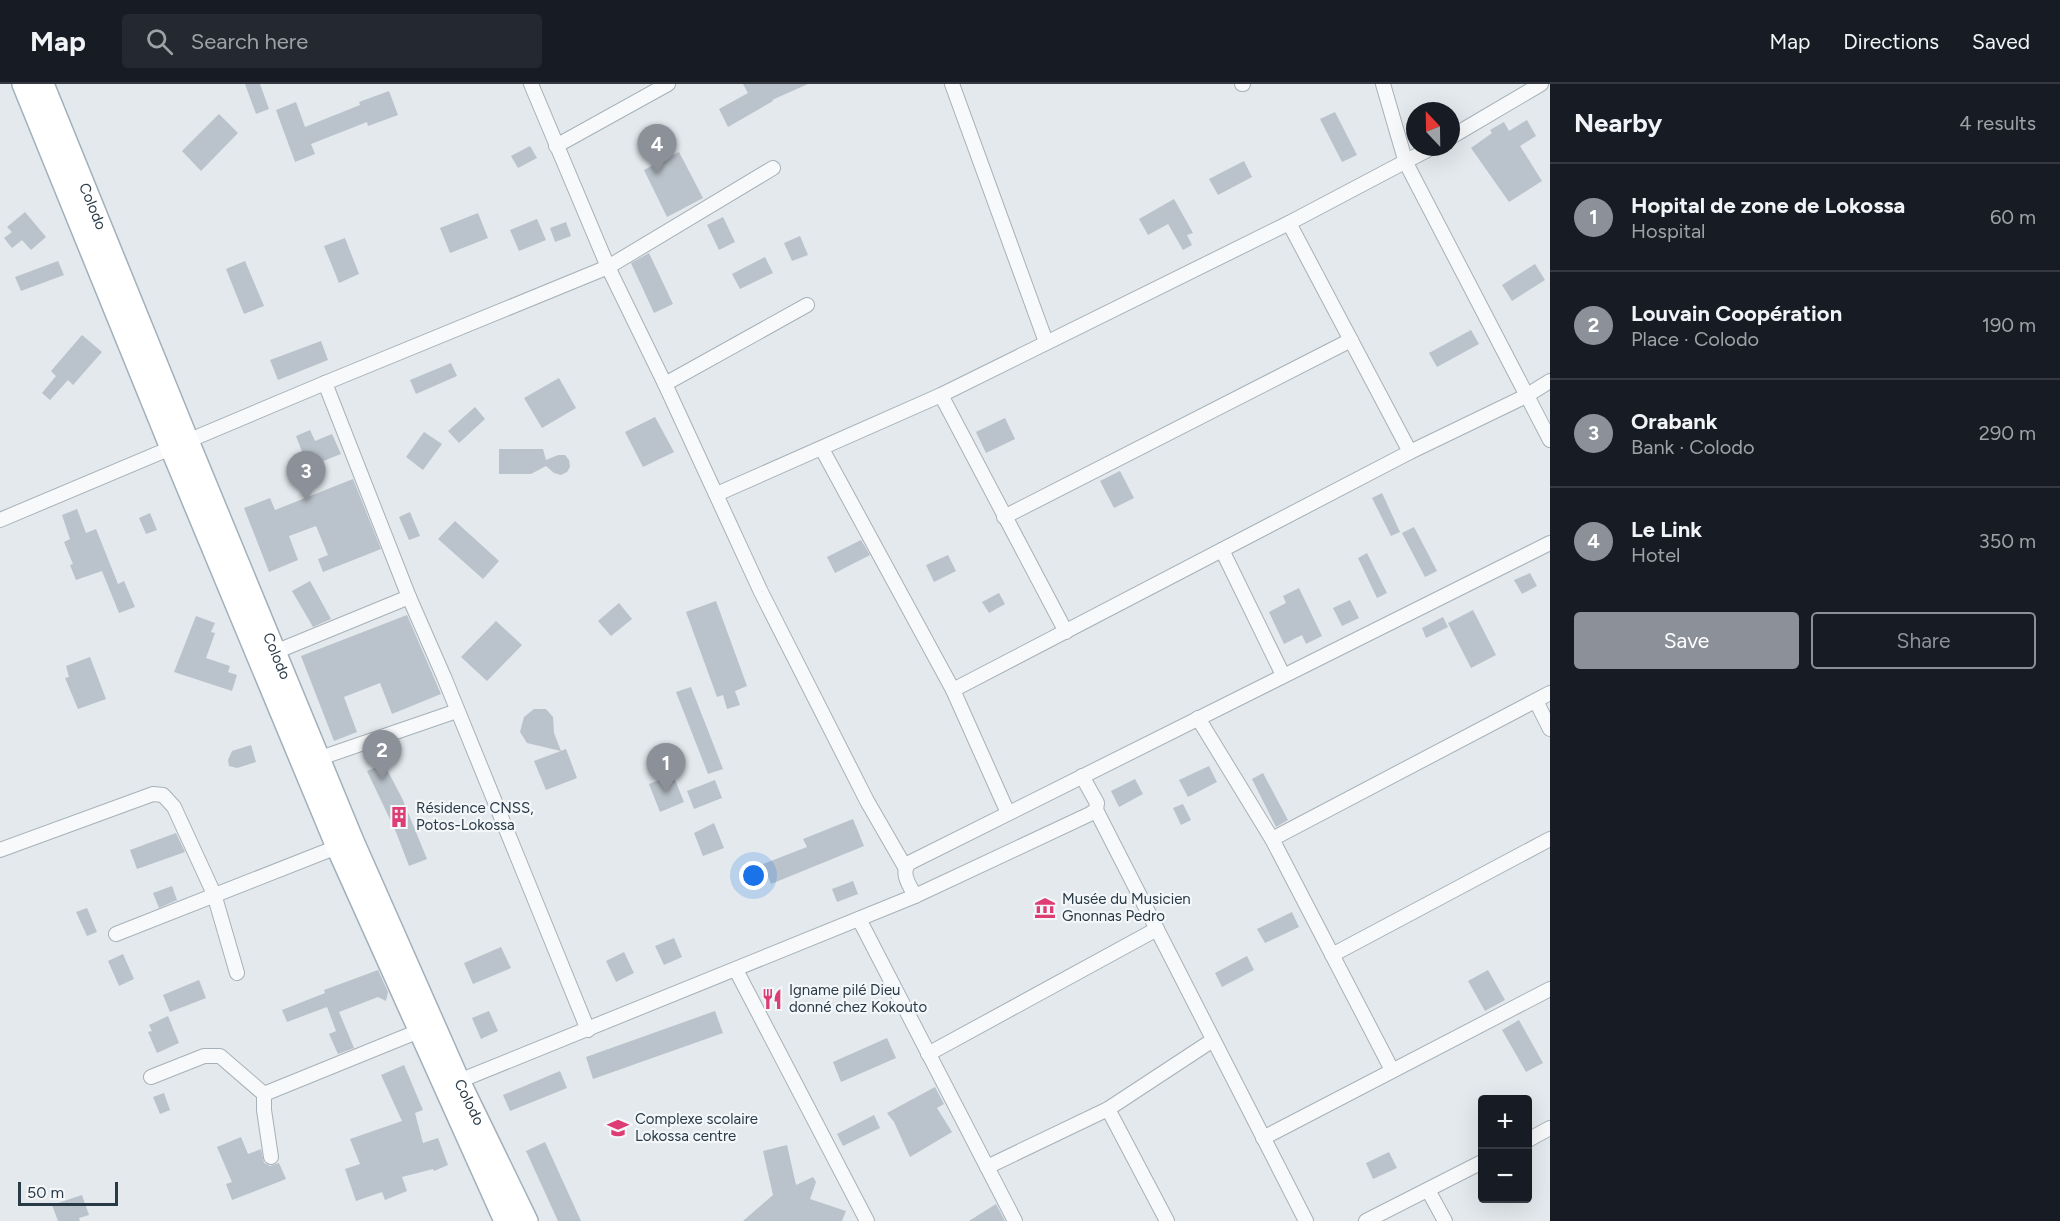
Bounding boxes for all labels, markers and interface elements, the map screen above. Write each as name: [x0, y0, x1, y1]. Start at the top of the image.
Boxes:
search box: [122, 14, 542, 68]
text: Map: [30, 24, 86, 58]
icon: search: [143, 25, 176, 58]
text: Search here: [191, 28, 308, 55]
text: Map: [1769, 29, 1810, 54]
text: Directions: [1843, 29, 1939, 54]
text: Saved: [1972, 29, 2030, 54]
north arrow: [1406, 102, 1460, 156]
text: Nearby: [1574, 107, 1662, 139]
text: 4 results: [1959, 111, 2036, 135]
pin: 4: [638, 124, 676, 174]
street label: Colodo: [75, 180, 110, 233]
text: Hopital de zone de Lokossa: [1631, 192, 1905, 219]
text: 1: [1589, 205, 1598, 229]
text: 60 m: [1990, 205, 2036, 229]
text: Hospital: [1631, 219, 1706, 243]
text: Louvain Coopération: [1631, 300, 1842, 327]
text: 2: [1588, 313, 1599, 337]
text: 190 m: [1982, 313, 2036, 337]
text: Place · Colodo: [1631, 327, 1759, 351]
text: Orabank: [1631, 408, 1718, 435]
text: 3: [1588, 421, 1599, 445]
text: 290 m: [1979, 421, 2036, 445]
text: Bank · Colodo: [1631, 435, 1755, 459]
pin: 3: [286, 452, 326, 501]
text: Le Link: [1631, 516, 1702, 543]
text: 4: [1587, 529, 1600, 553]
text: 350 m: [1979, 529, 2036, 553]
text: Hotel: [1631, 543, 1680, 567]
button: Save: [1574, 612, 1799, 669]
button: Share: [1811, 612, 2036, 669]
street label: Colodo: [259, 630, 295, 682]
pin: 2: [362, 730, 401, 780]
pin: 1: [646, 744, 686, 793]
place label: Résidence CNSS, Potos-Lokossa: [416, 799, 534, 834]
building icon: Résidence CNSS, Potos-Lokossa: [387, 805, 411, 829]
your location: [739, 861, 768, 890]
place label: Musée du Musicien Gnonnas Pedro: [1062, 890, 1191, 925]
museum icon: Musée du Musicien Gnonnas Pedro: [1033, 896, 1057, 920]
place label: Igname pilé Dieu donné chez Kokouto: [789, 981, 927, 1016]
restaurant icon: Igname pilé Dieu donné chez Kokouto: [760, 987, 784, 1011]
street label: Colodo: [451, 1076, 488, 1129]
map controls: [1478, 1095, 1532, 1203]
button: +: [1478, 1095, 1532, 1149]
place label: Complexe scolaire Lokossa centre: [635, 1110, 758, 1145]
school or university icon: Complexe scolaire Lokossa centre: [606, 1116, 630, 1140]
button: −: [1478, 1149, 1532, 1203]
scale bar: [18, 1179, 118, 1206]
text: 50 m: [27, 1183, 64, 1202]

